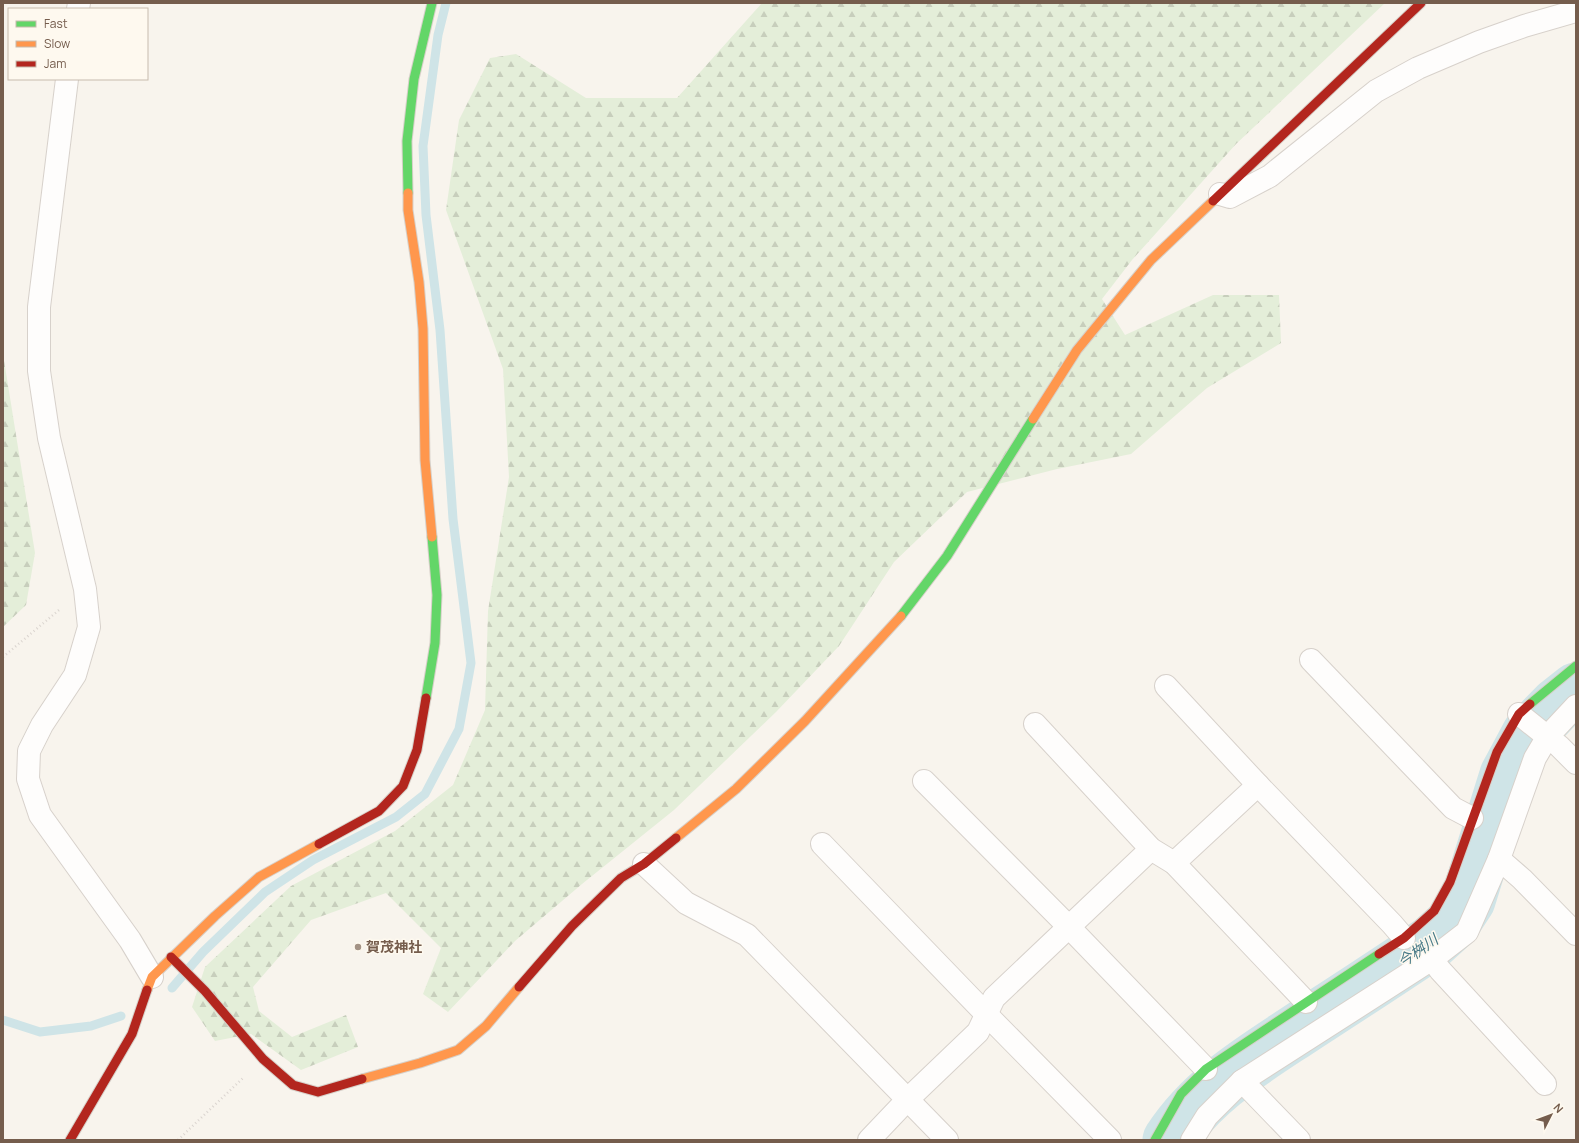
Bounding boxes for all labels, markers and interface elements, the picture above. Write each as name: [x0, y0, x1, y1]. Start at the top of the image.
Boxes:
legend: [8, 8, 148, 80]
text: Fast: [44, 15, 68, 32]
text: Slow: [44, 35, 70, 52]
text: Jam: [44, 55, 66, 72]
water label: 今桝川: [1393, 928, 1444, 972]
place label: 賀茂神社: [366, 937, 422, 956]
marker: 賀茂神社: [353, 942, 363, 952]
north arrow: [1531, 1095, 1571, 1135]
text: N: [1551, 1100, 1567, 1116]

